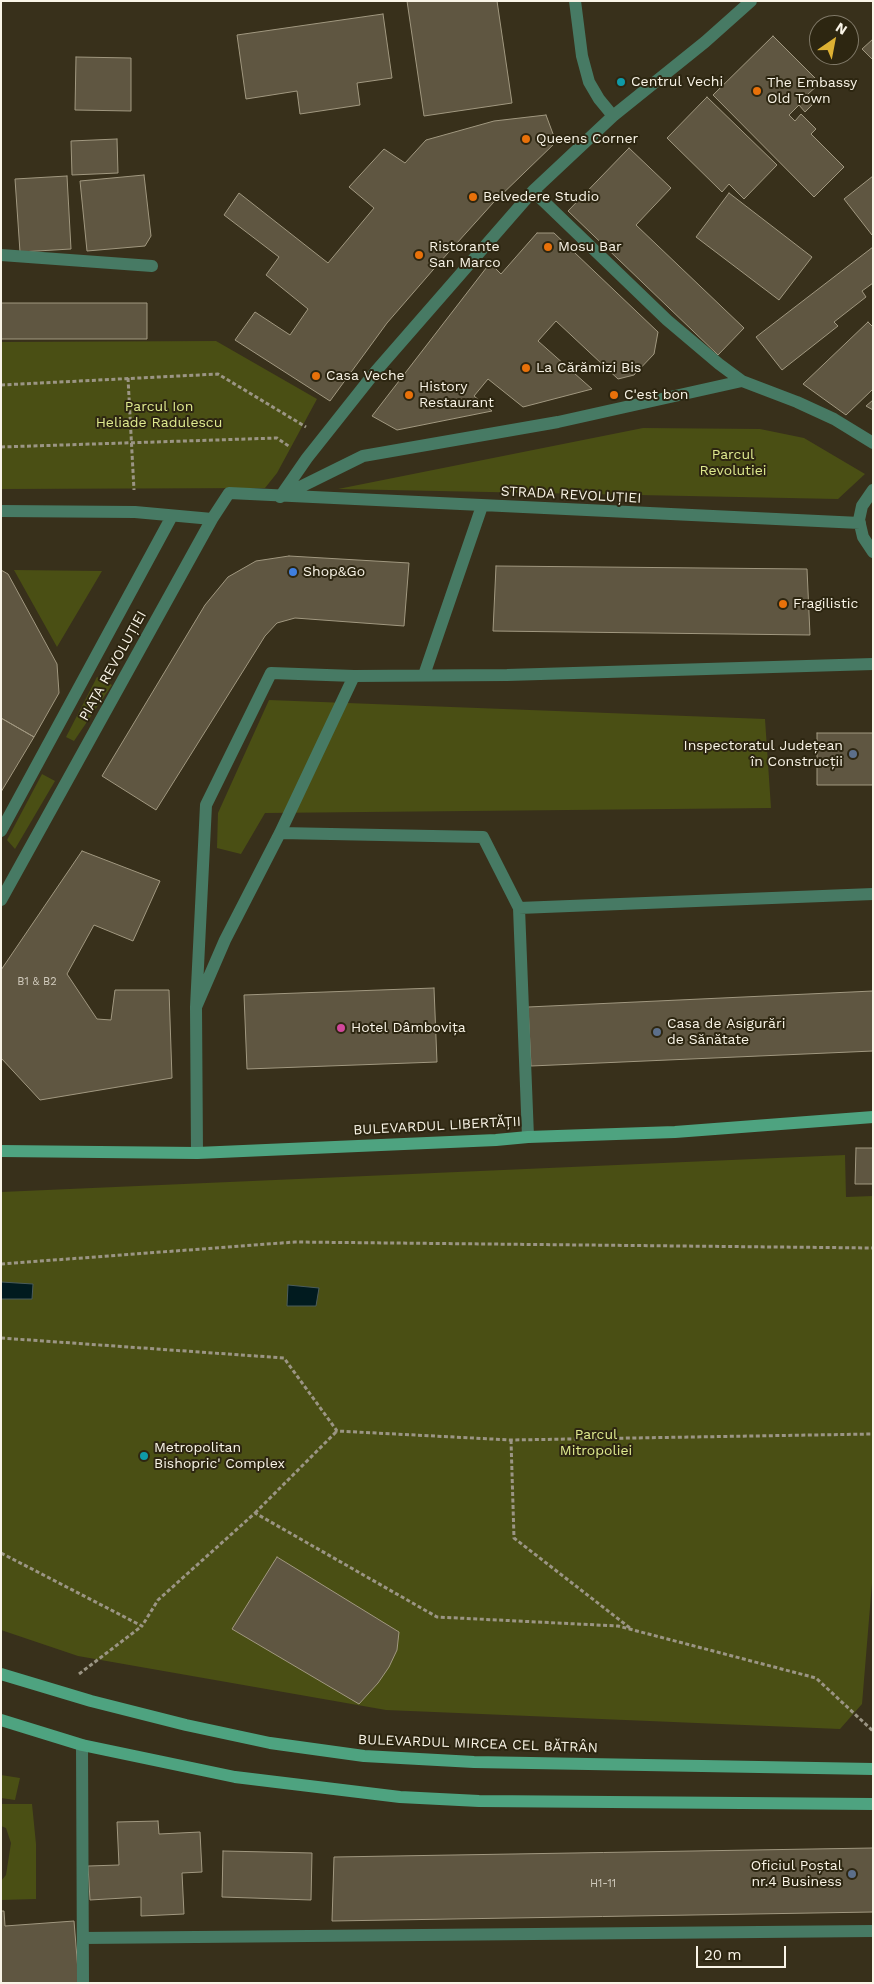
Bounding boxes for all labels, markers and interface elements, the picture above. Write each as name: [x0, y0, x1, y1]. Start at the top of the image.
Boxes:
north arrow: [809, 15, 859, 65]
text: N: [833, 19, 850, 38]
place label: Centrul Vechi: [631, 74, 723, 90]
place label: The Embassy Old Town: [767, 75, 857, 108]
marker: Centrul Vechi: [615, 76, 627, 88]
marker: The Embassy Old Town: [751, 85, 763, 97]
place label: Queens Corner: [536, 131, 638, 147]
marker: Queens Corner: [520, 133, 532, 145]
place label: Belvedere Studio: [483, 189, 599, 205]
marker: Belvedere Studio: [467, 191, 479, 203]
place label: Ristorante San Marco: [429, 239, 501, 272]
place label: Mosu Bar: [558, 239, 622, 255]
marker: Mosu Bar: [542, 241, 554, 253]
marker: Ristorante San Marco: [413, 249, 425, 261]
place label: La Cărămizi Bis: [536, 360, 641, 376]
marker: La Cărămizi Bis: [520, 362, 532, 374]
place label: Casa Veche: [326, 368, 405, 384]
marker: Casa Veche: [310, 370, 322, 382]
place label: History Restaurant: [419, 379, 494, 412]
place label: C'est bon: [624, 387, 689, 403]
marker: History Restaurant: [403, 389, 415, 401]
marker: C'est bon: [608, 389, 620, 401]
park label: Parcul Ion Heliade Radulescu: [96, 399, 222, 432]
park label: Parcul Revolutiei: [700, 447, 766, 480]
street label: STRADA REVOLUȚIEI: [500, 483, 642, 507]
place label: Shop&Go: [303, 564, 365, 580]
marker: Shop&Go: [287, 566, 299, 578]
place label: Fragilistic: [793, 596, 858, 612]
marker: Fragilistic: [777, 598, 789, 610]
street label: PIAȚA REVOLUȚIEI: [76, 608, 150, 724]
place label: Inspectoratul Județean în Construcții: [684, 738, 843, 770]
marker: Inspectoratul Județean în Construcții: [847, 748, 859, 760]
house number: B1 & B2: [17, 975, 57, 989]
place label: Casa de Asigurări de Sănătate: [667, 1016, 785, 1048]
place label: Hotel Dâmbovița: [351, 1020, 466, 1036]
marker: Hotel Dâmbovița: [335, 1022, 347, 1034]
marker: Casa de Asigurări de Sănătate: [651, 1026, 663, 1038]
street label: BULEVARDUL LIBERTĂȚII: [353, 1113, 521, 1139]
park label: Parcul Mitropoliei: [560, 1427, 632, 1460]
place label: Metropolitan Bishopric' Complex: [154, 1440, 285, 1472]
marker: Metropolitan Bishopric' Complex: [138, 1450, 150, 1462]
street label: BULEVARDUL MIRCEA CEL BĂTRÂN: [358, 1731, 598, 1757]
place label: Oficiul Poștal nr.4 Business: [751, 1858, 842, 1890]
marker: Oficiul Poștal nr.4 Business: [846, 1868, 858, 1880]
house number: H1-11: [590, 1877, 616, 1891]
scale bar: [699, 1936, 789, 1968]
text: 20 m: [704, 1946, 742, 1964]

